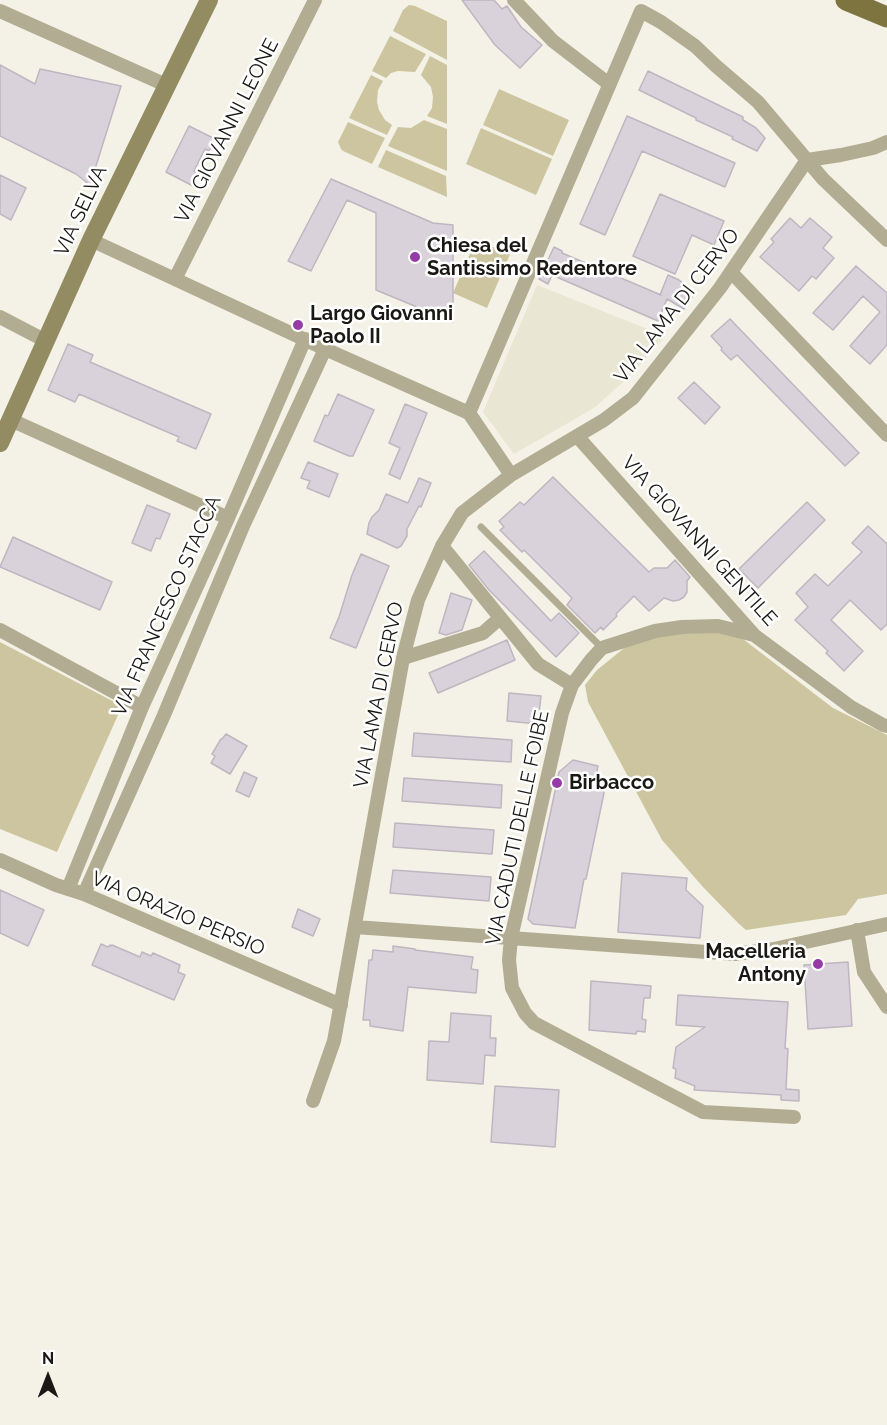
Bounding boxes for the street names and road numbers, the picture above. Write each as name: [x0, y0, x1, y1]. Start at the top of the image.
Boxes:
street label: VIA GIOVANNI LEONE: [170, 35, 284, 227]
street label: VIA SELVA: [50, 162, 112, 260]
street label: VIA LAMA DI CERVO: [609, 224, 745, 388]
street label: VIA GIOVANNI GENTILE: [616, 451, 782, 631]
street label: VIA FRANCESCO STACCA: [107, 492, 227, 720]
street label: VIA LAMA DI CERVO: [349, 600, 409, 790]
street label: VIA CADUTI DELLE FOIBE: [481, 708, 555, 948]
street label: VIA ORAZIO PERSIO: [88, 867, 268, 961]

